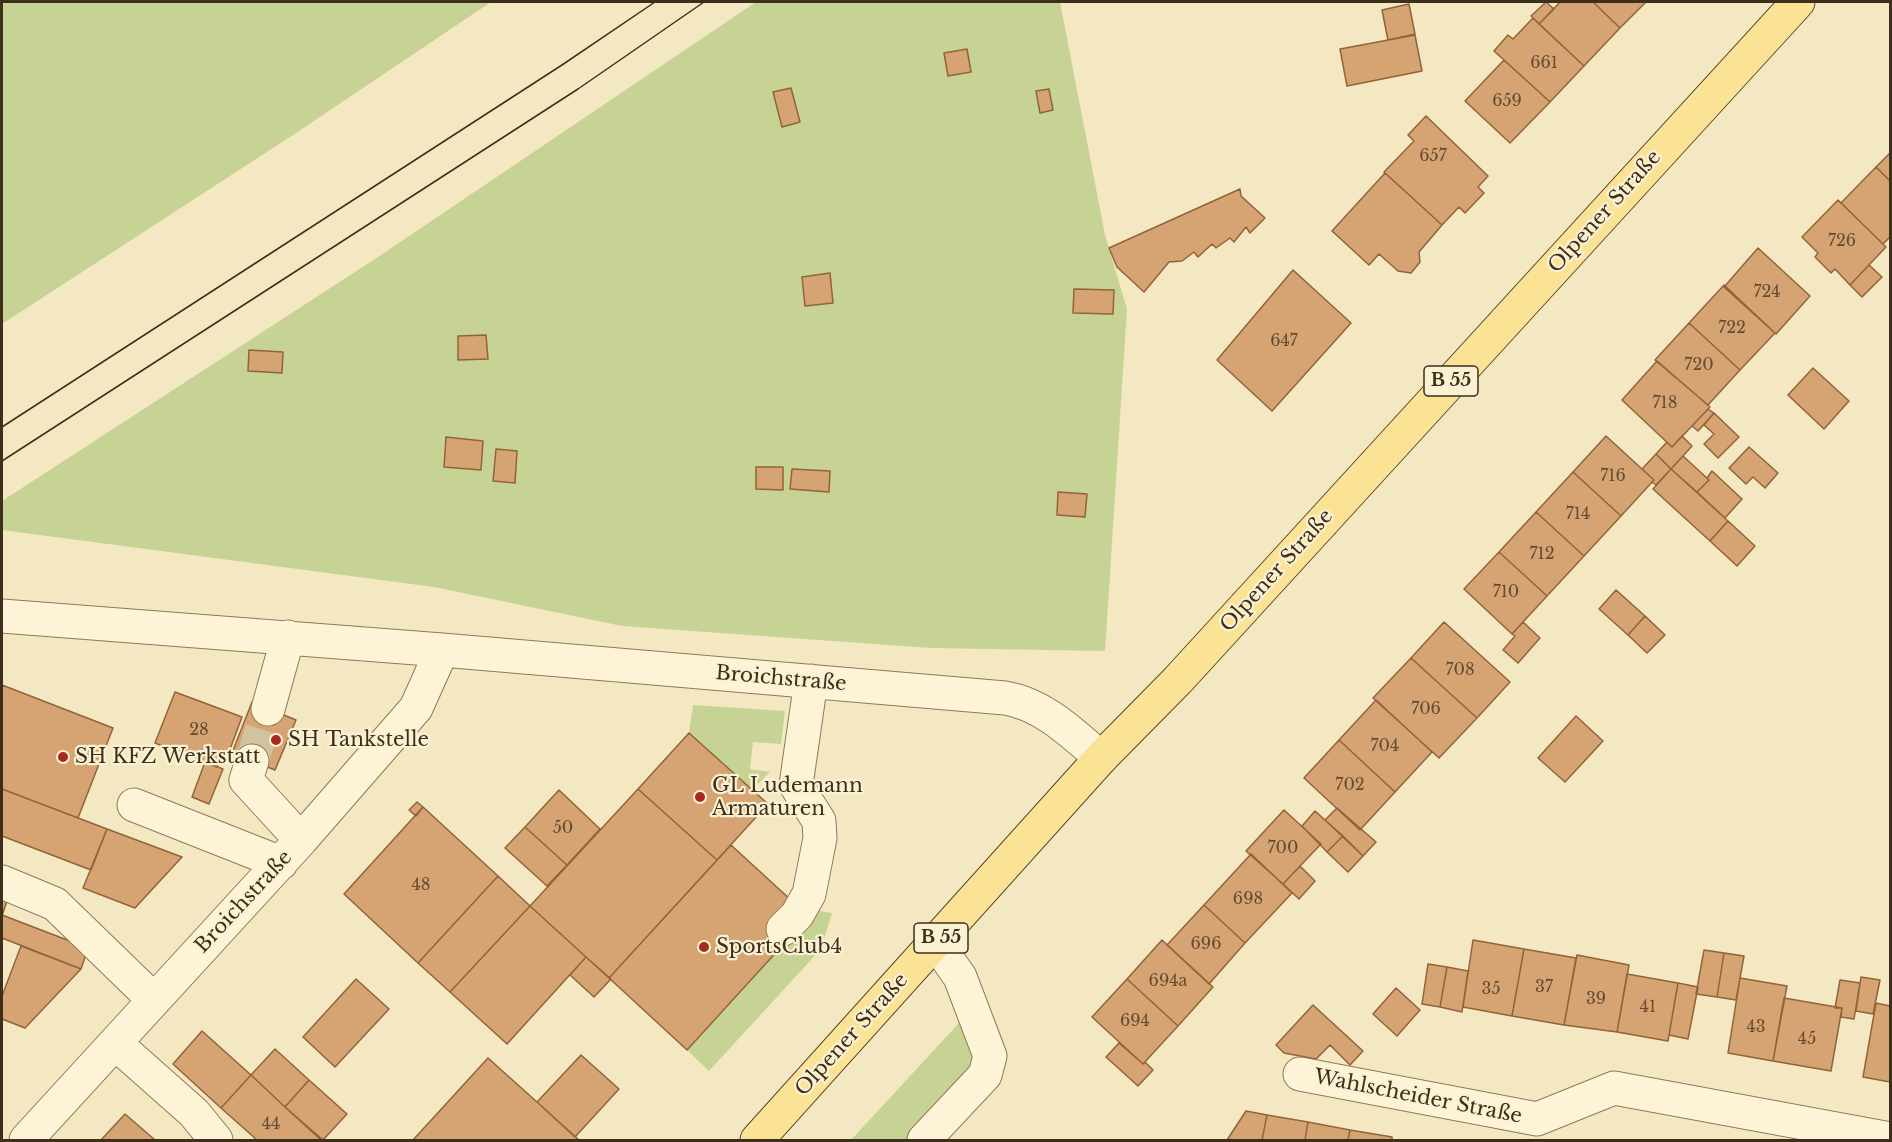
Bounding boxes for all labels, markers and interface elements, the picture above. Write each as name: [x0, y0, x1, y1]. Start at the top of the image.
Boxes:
house number: 661: [1530, 53, 1558, 73]
house number: 659: [1492, 91, 1522, 111]
house number: 657: [1419, 146, 1447, 166]
street label: Olpener Straße: [1544, 146, 1666, 278]
house number: 726: [1828, 231, 1856, 251]
house number: 724: [1753, 282, 1781, 302]
house number: 722: [1718, 318, 1746, 338]
house number: 647: [1270, 331, 1298, 351]
house number: 720: [1684, 355, 1714, 375]
road number: B 55: [1424, 366, 1478, 396]
house number: 718: [1653, 393, 1677, 413]
house number: 716: [1600, 466, 1626, 486]
house number: 714: [1566, 504, 1590, 524]
street label: Olpener Straße: [1216, 505, 1338, 637]
house number: 712: [1529, 544, 1555, 564]
house number: 710: [1493, 582, 1519, 602]
house number: 708: [1445, 660, 1475, 680]
street label: Broichstraße: [714, 661, 848, 697]
house number: 706: [1411, 699, 1441, 719]
house number: 28: [189, 720, 209, 740]
place label: SH Tankstelle: [288, 728, 429, 752]
marker: SH Tankstelle: [269, 733, 283, 747]
house number: 704: [1371, 736, 1399, 756]
place label: SH KFZ Werkstatt: [75, 745, 260, 769]
marker: SH KFZ Werkstatt: [56, 750, 70, 764]
place label: GL Ludemann Armaturen: [712, 774, 863, 821]
house number: 702: [1335, 775, 1365, 795]
marker: GL Ludemann Armaturen: [693, 790, 707, 804]
house number: 50: [553, 818, 573, 838]
house number: 700: [1268, 838, 1298, 858]
street label: Broichstraße: [190, 846, 298, 958]
house number: 48: [411, 875, 431, 895]
house number: 698: [1233, 889, 1263, 909]
road number: B 55: [914, 923, 968, 953]
house number: 696: [1191, 934, 1221, 954]
place label: SportsClub4: [716, 935, 842, 959]
marker: SportsClub4: [697, 940, 711, 954]
street label: Olpener Straße: [791, 969, 913, 1101]
house number: 694a: [1149, 971, 1187, 991]
house number: 37: [1535, 977, 1553, 997]
house number: 35: [1482, 979, 1500, 999]
house number: 39: [1586, 989, 1606, 1009]
house number: 41: [1640, 997, 1656, 1017]
house number: 694: [1120, 1011, 1150, 1031]
house number: 43: [1746, 1017, 1766, 1037]
house number: 45: [1798, 1029, 1816, 1049]
street label: Wahlscheider Straße: [1312, 1065, 1524, 1129]
house number: 44: [262, 1114, 280, 1134]

